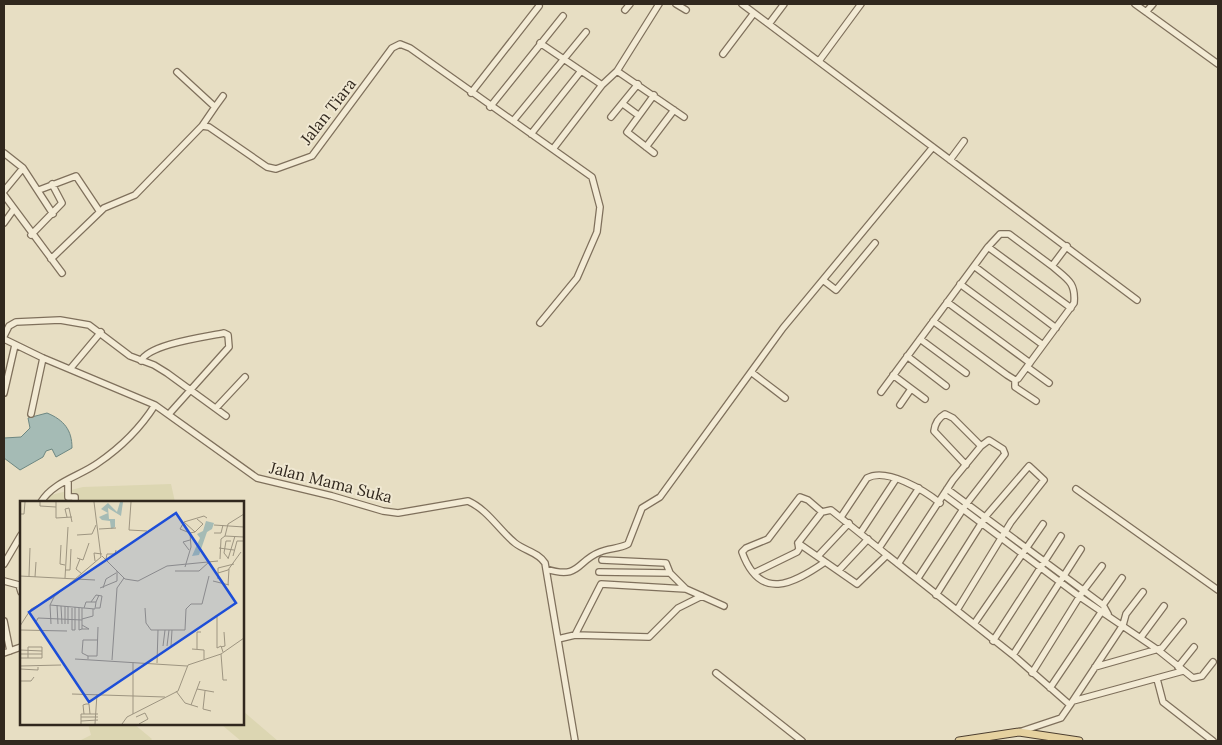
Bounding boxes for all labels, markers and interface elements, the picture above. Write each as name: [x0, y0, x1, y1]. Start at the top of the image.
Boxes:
street label: Jalan Tiara: [295, 74, 360, 149]
street label: Jalan Mama Suka: [267, 457, 394, 507]
inset map: [20, 501, 244, 725]

